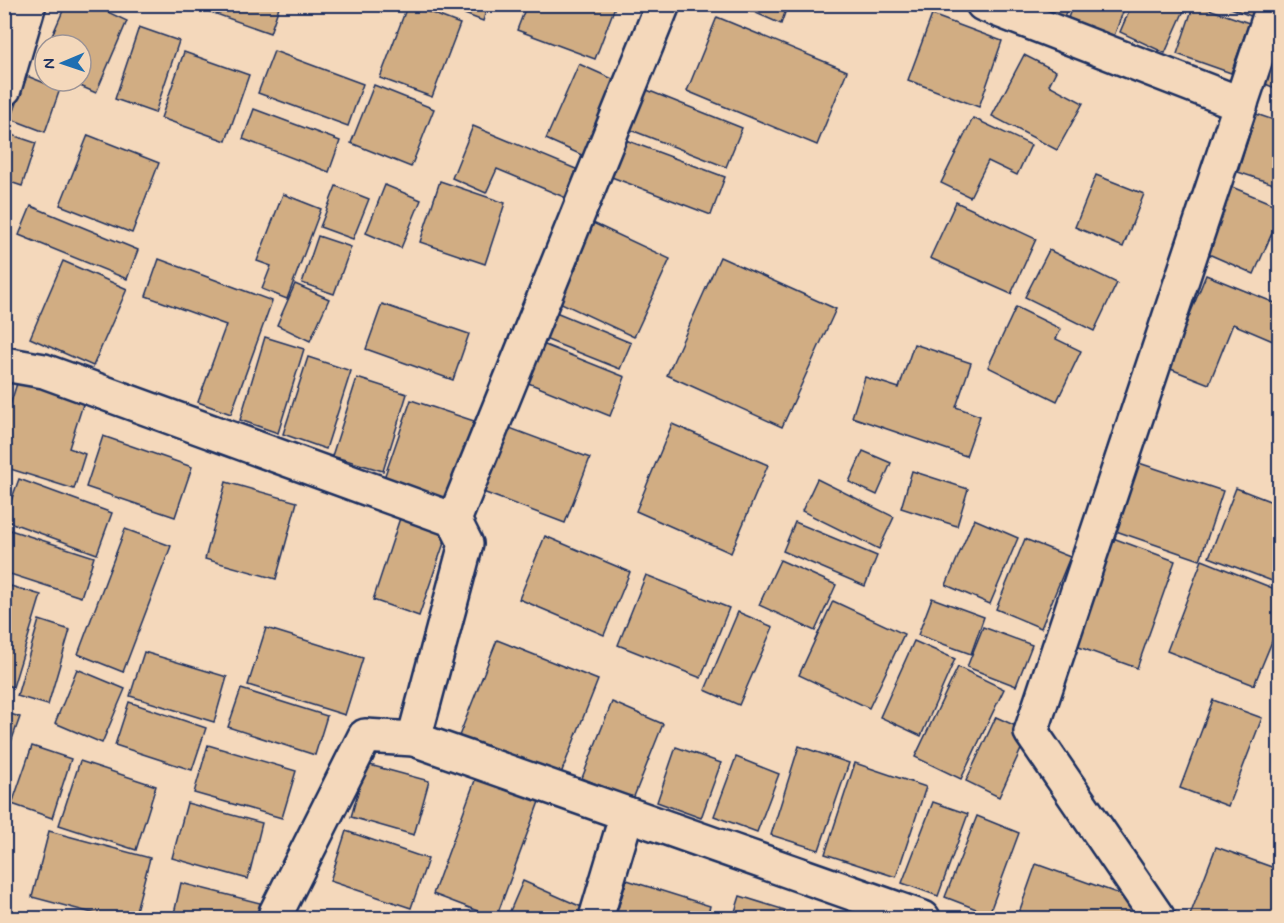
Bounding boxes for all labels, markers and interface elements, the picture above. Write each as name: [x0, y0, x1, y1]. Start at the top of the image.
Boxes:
north arrow: [33, 33, 93, 93]
text: N: [39, 58, 60, 69]

